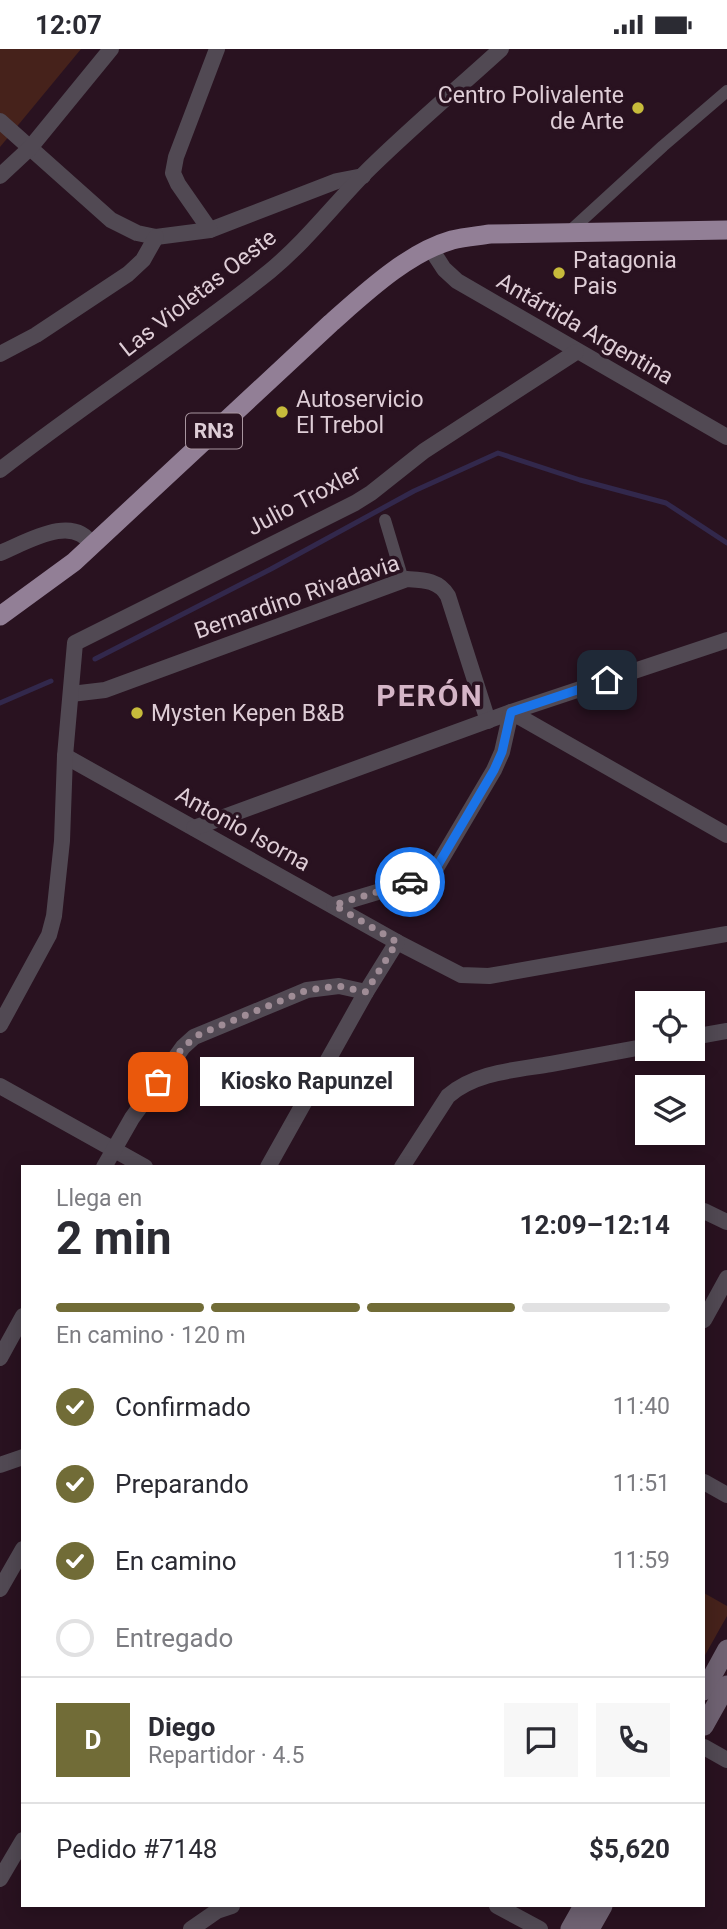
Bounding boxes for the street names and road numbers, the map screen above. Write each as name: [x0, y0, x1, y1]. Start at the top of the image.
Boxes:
street label: Las Violetas Oeste: [114, 224, 282, 362]
street label: Antártida Argentina: [492, 268, 678, 390]
road number: RN3: [186, 413, 242, 449]
street label: Julio Troxler: [242, 459, 366, 541]
street label: Bernardino Rivadavia: [191, 549, 403, 645]
street label: Antonio Isorna: [171, 781, 315, 877]

